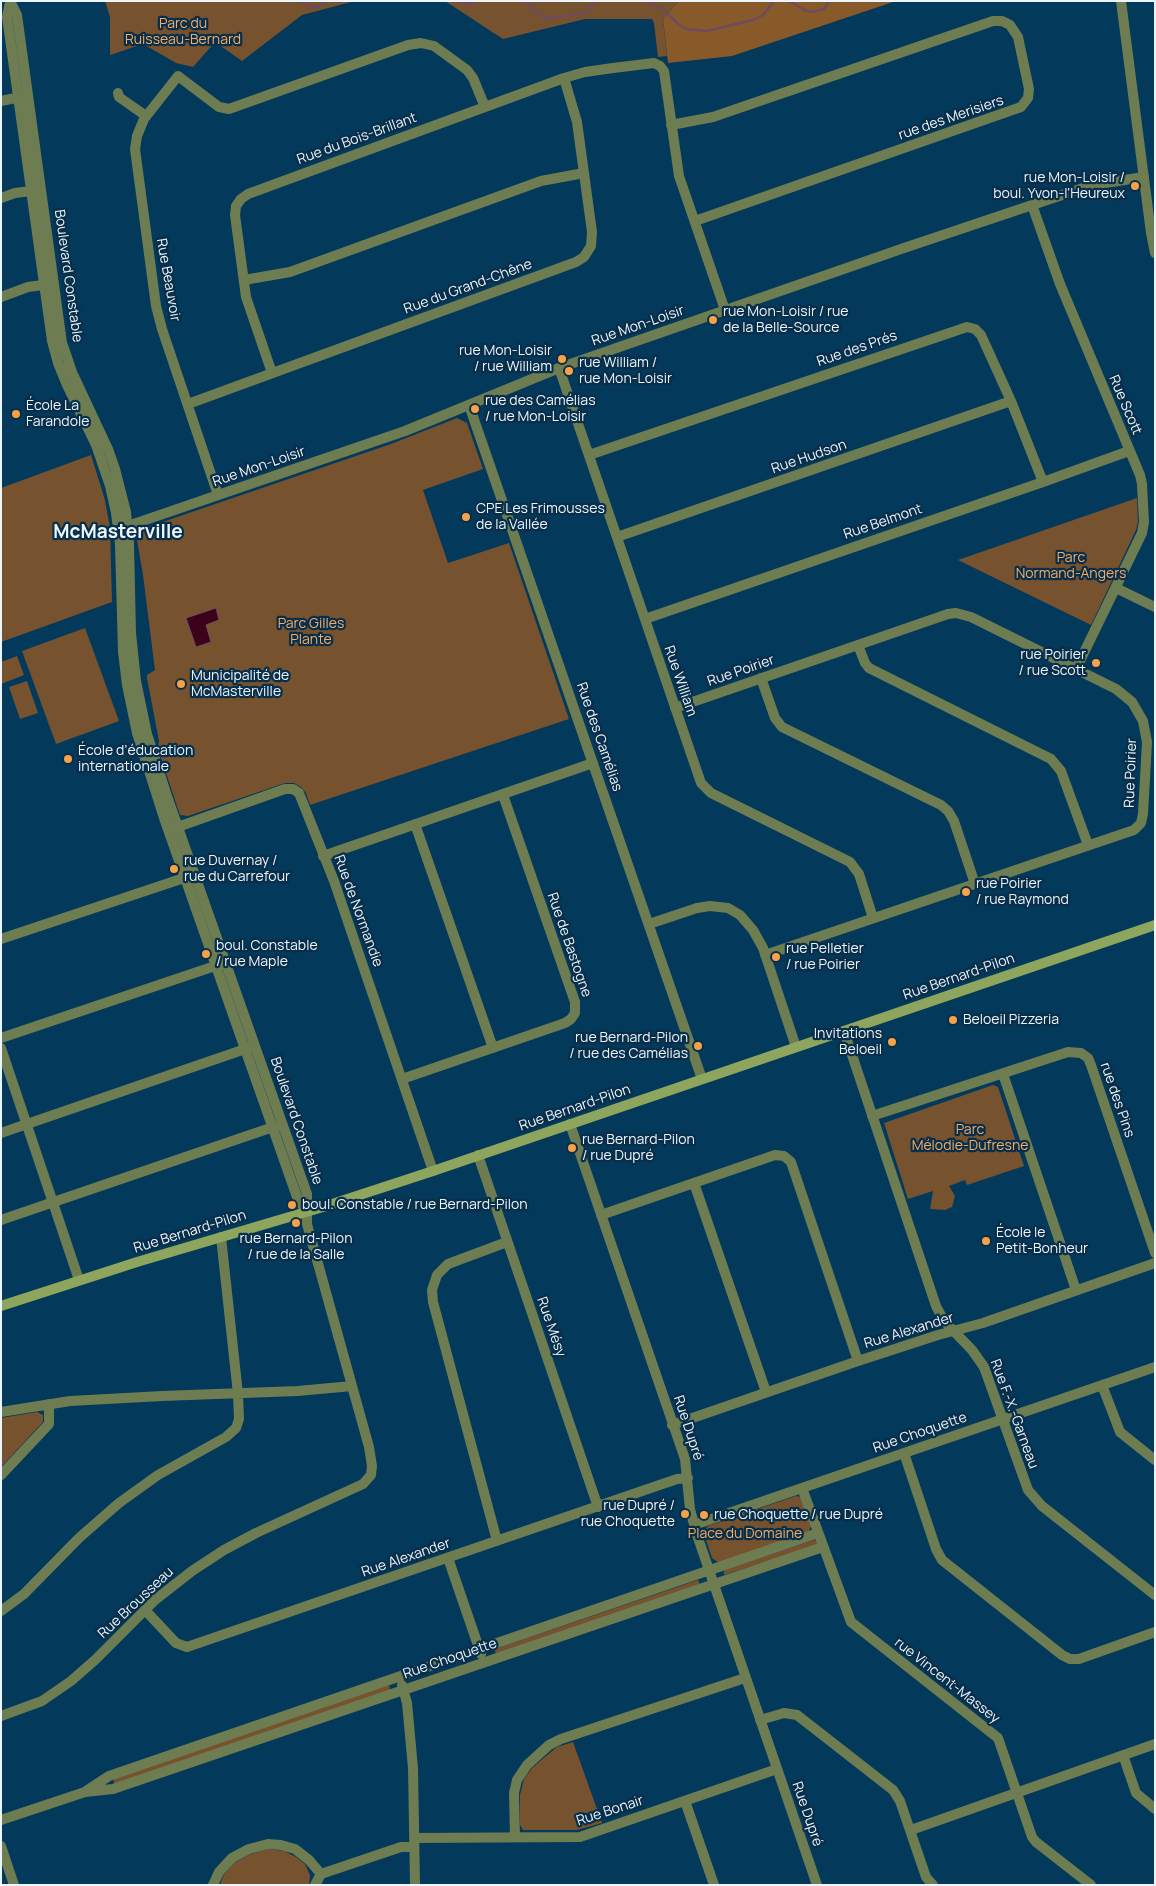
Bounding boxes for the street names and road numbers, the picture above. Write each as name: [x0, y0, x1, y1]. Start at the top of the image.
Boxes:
street label: rue des Merisiers: [896, 92, 1006, 144]
street label: Rue du Bois-Brillant: [295, 110, 419, 168]
street label: Boulevard Constable: [50, 209, 86, 343]
street label: Rue Beauvoir: [152, 237, 184, 323]
street label: Rue du Grand-Chêne: [402, 256, 534, 318]
street label: Rue Mon-Loisir: [590, 302, 686, 350]
street label: Rue des Prés: [815, 327, 899, 371]
street label: Rue Scott: [1105, 373, 1145, 437]
street label: Rue Hudson: [769, 436, 849, 478]
street label: Rue Mon-Loisir: [211, 443, 307, 491]
street label: Rue Belmont: [841, 501, 925, 543]
street label: Rue William: [660, 643, 700, 719]
street label: Rue Poirier: [705, 652, 777, 690]
street label: Rue des Camélias: [572, 680, 626, 794]
street label: Rue Poirier: [1121, 738, 1141, 808]
street label: Rue de Normandie: [330, 853, 386, 969]
street label: Rue de Bastogne: [543, 891, 595, 999]
street label: Rue Bernard-Pilon: [901, 950, 1017, 1004]
street label: Boulevard Constable: [266, 1055, 326, 1187]
street label: rue des Pins: [1096, 1060, 1138, 1140]
street label: Rue Bernard-Pilon: [517, 1081, 633, 1135]
street label: Rue Bernard-Pilon: [132, 1207, 248, 1257]
street label: Rue Mésy: [533, 1295, 569, 1359]
street label: Rue Alexander: [862, 1309, 956, 1353]
street label: Rue F.-X.-Garneau: [986, 1357, 1042, 1471]
street label: Rue Dupré: [670, 1393, 706, 1463]
street label: Rue Choquette: [871, 1409, 969, 1457]
street label: Rue Alexander: [359, 1535, 453, 1581]
street label: Rue Brousseau: [95, 1564, 177, 1642]
street label: Rue Choquette: [401, 1635, 499, 1683]
street label: rue Vincent-Massey: [891, 1635, 1003, 1727]
street label: Rue Dupré: [788, 1779, 826, 1849]
street label: Rue Bonair: [574, 1792, 646, 1830]

